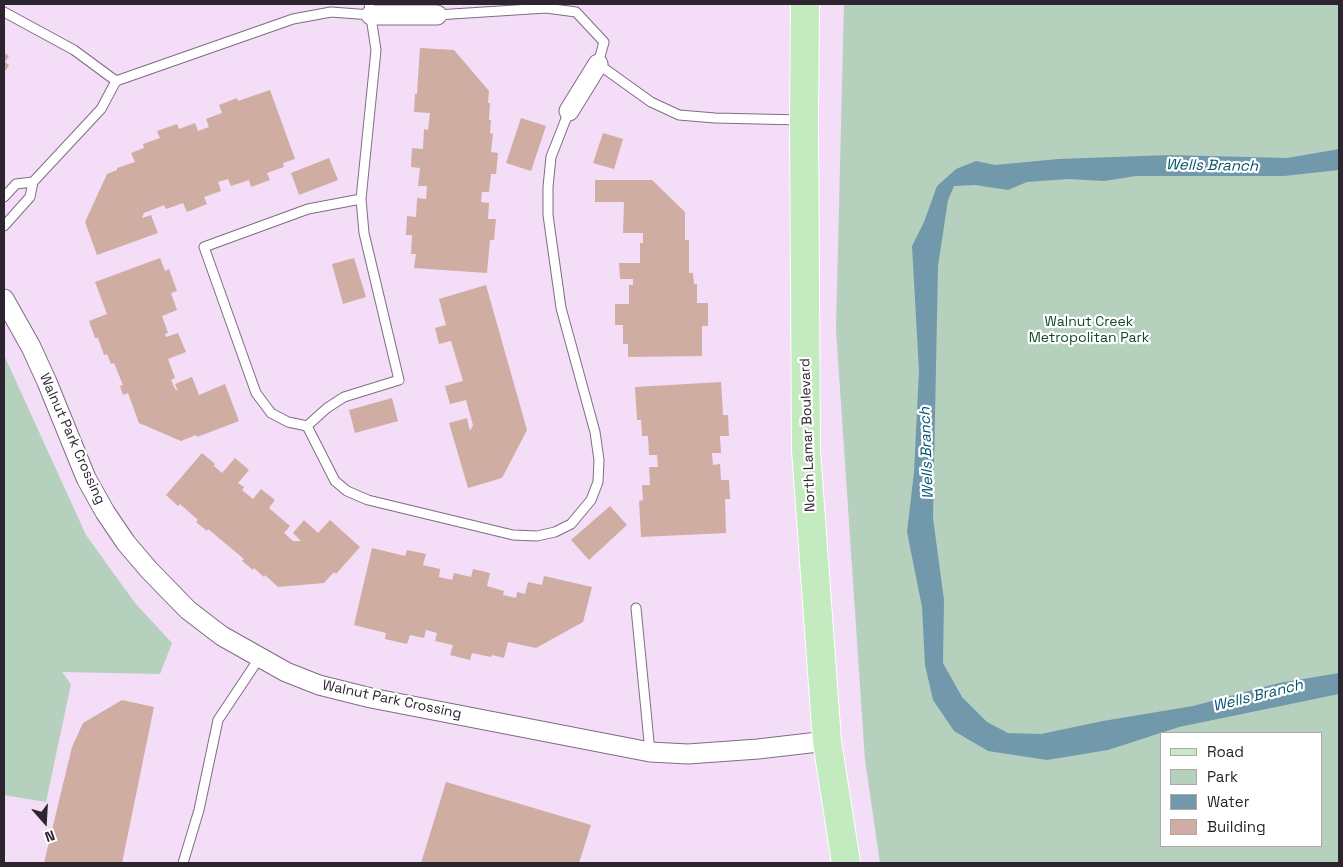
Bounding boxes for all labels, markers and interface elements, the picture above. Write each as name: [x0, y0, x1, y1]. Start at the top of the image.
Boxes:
water label: Wells Branch: [1166, 156, 1258, 176]
park label: Walnut Creek Metropolitan Park: [1029, 314, 1149, 347]
street label: North Lamar Boulevard: [797, 358, 819, 512]
street label: Walnut Park Crossing: [35, 371, 109, 507]
water label: Wells Branch: [916, 407, 938, 499]
water label: Wells Branch: [1211, 676, 1305, 716]
street label: Walnut Park Crossing: [321, 677, 463, 723]
legend: [1160, 732, 1323, 847]
text: Road: [1207, 742, 1244, 761]
text: Park: [1207, 767, 1238, 786]
text: Water: [1207, 792, 1249, 811]
north arrow: [20, 797, 70, 847]
text: Building: [1207, 817, 1266, 836]
text: N: [43, 826, 57, 846]

